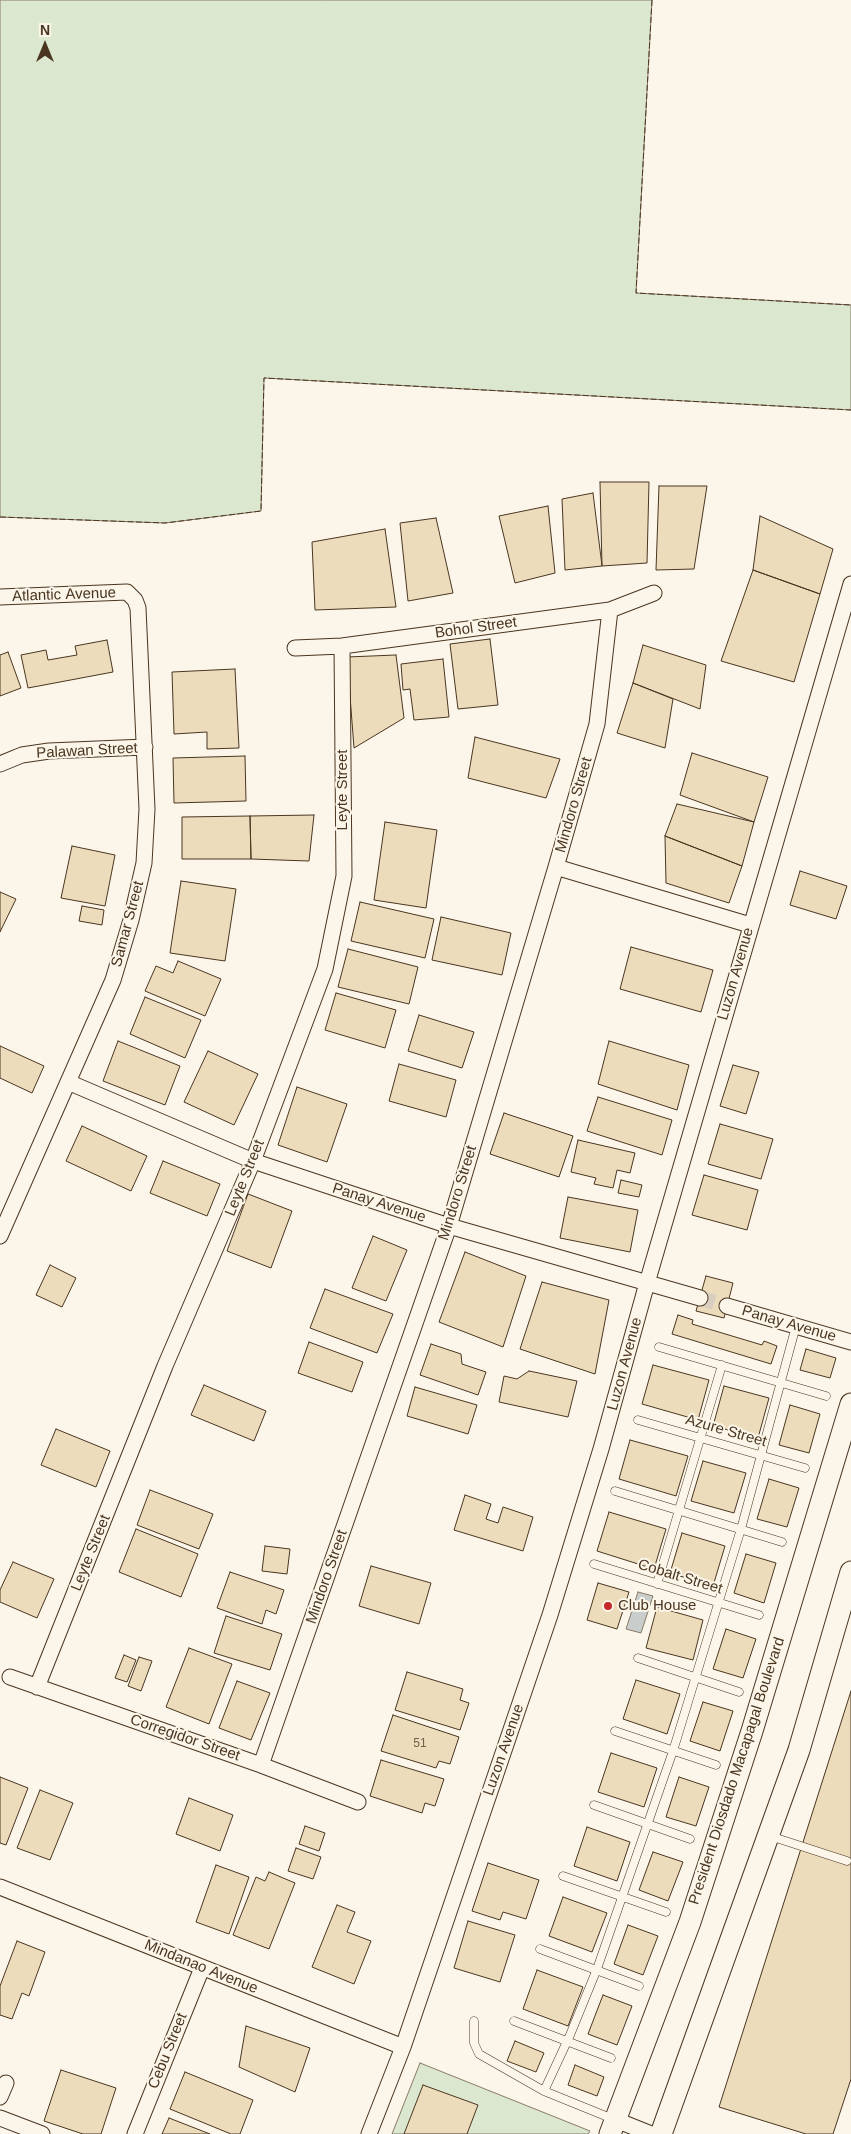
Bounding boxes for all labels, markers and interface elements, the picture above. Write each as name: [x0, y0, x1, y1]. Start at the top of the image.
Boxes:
north arrow: [20, 20, 70, 70]
text: N: [40, 22, 50, 38]
street label: Atlantic Avenue: [12, 584, 116, 606]
street label: Bohol Street: [434, 613, 518, 643]
street label: Palawan Street: [36, 739, 138, 763]
street label: Leyte Street: [334, 750, 352, 830]
street label: Mindoro Street: [552, 755, 596, 855]
street label: Samar Street: [108, 879, 148, 969]
street label: Luzon Avenue: [714, 926, 758, 1022]
street label: Leyte Street: [222, 1137, 268, 1219]
street label: Mindoro Street: [435, 1143, 481, 1243]
street label: Panay Avenue: [330, 1179, 428, 1227]
street label: Panay Avenue: [740, 1302, 838, 1346]
street label: Luzon Avenue: [604, 1315, 646, 1413]
street label: Azure Street: [683, 1411, 769, 1451]
street label: Leyte Street: [68, 1512, 114, 1594]
street label: Mindoro Street: [302, 1528, 352, 1626]
street label: Cobalt Street: [636, 1556, 724, 1598]
place label: Club House: [618, 1597, 696, 1615]
marker: Club House: [602, 1600, 614, 1612]
street label: President Diosdado Macapagal Boulevard: [685, 1635, 789, 1907]
street label: Luzon Avenue: [480, 1702, 528, 1798]
street label: Corregidor Street: [128, 1711, 242, 1765]
house number: 51: [413, 1737, 427, 1751]
street label: Mindanao Avenue: [142, 1936, 260, 1998]
street label: Cebu Street: [145, 2011, 191, 2091]

